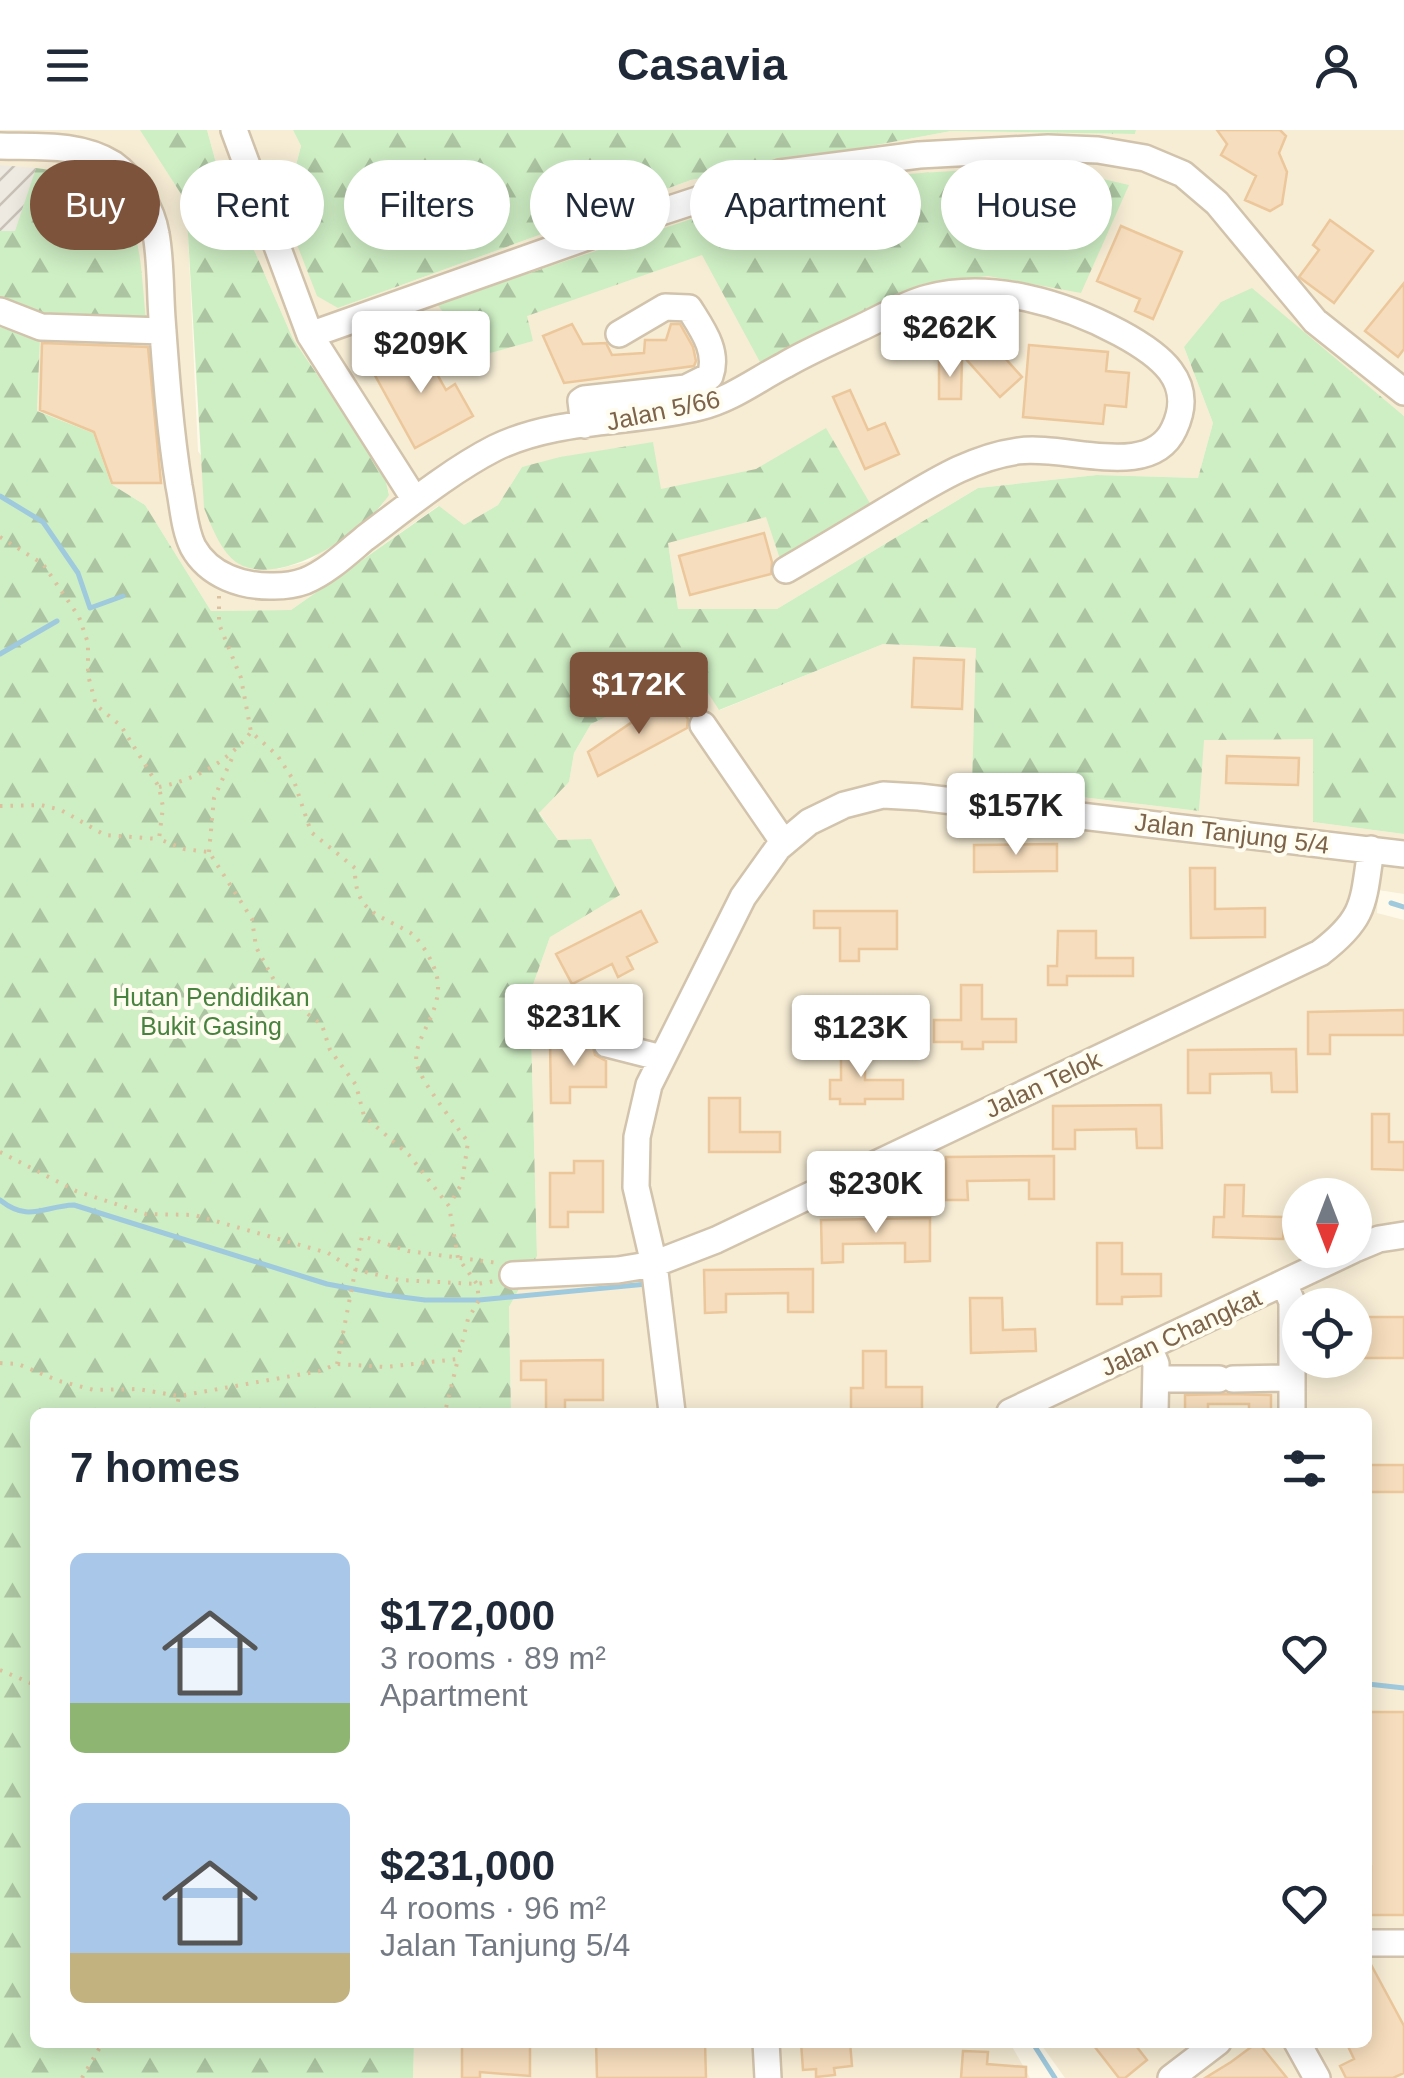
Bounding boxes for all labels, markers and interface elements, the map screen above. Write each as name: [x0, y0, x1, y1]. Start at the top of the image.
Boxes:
icon: menu: [40, 38, 95, 93]
icon: person: [1309, 38, 1364, 93]
text: Casavia: [617, 39, 787, 90]
chip: Buy: [30, 160, 160, 250]
chip: Rent: [180, 160, 324, 250]
chip: Filters: [344, 160, 510, 250]
chip: New: [530, 160, 670, 250]
chip: Apartment: [690, 160, 921, 250]
chip: House: [941, 160, 1112, 250]
pin: $262K: [880, 295, 1020, 380]
text: $262K: [903, 309, 997, 345]
pin: $209K: [351, 311, 491, 396]
text: $209K: [374, 325, 468, 361]
street label: Jalan 5/66: [604, 384, 722, 436]
pin: $172K: [569, 652, 709, 737]
text: $172K: [592, 666, 686, 702]
pin: $157K: [946, 773, 1086, 858]
text: $157K: [969, 787, 1063, 823]
street label: Jalan Tanjung 5/4: [1133, 807, 1331, 859]
park label: Hutan Pendidikan Bukit Gasing: [112, 983, 310, 1040]
pin: $231K: [504, 984, 644, 1069]
pin: $123K: [791, 995, 931, 1080]
text: $231K: [527, 998, 621, 1034]
text: $123K: [814, 1009, 908, 1045]
street label: Jalan Telok: [981, 1045, 1106, 1123]
pin: $230K: [806, 1151, 946, 1236]
text: $230K: [829, 1165, 923, 1201]
north arrow: [1282, 1178, 1372, 1268]
map controls: [1282, 1178, 1372, 1378]
street label: Jalan Changkat: [1096, 1283, 1266, 1381]
button: locate: [1282, 1288, 1372, 1378]
icon: filters: [1277, 1441, 1332, 1496]
text: 7 homes: [70, 1444, 240, 1491]
text: $172,000: [380, 1592, 555, 1639]
icon: home: [150, 1593, 270, 1713]
icon: heart: [1277, 1626, 1332, 1681]
text: 3 rooms · 89 m²: [380, 1640, 606, 1676]
text: Apartment: [380, 1677, 528, 1713]
text: $231,000: [380, 1842, 555, 1889]
icon: home: [150, 1843, 270, 1963]
icon: heart: [1277, 1876, 1332, 1931]
text: 4 rooms · 96 m²: [380, 1890, 606, 1926]
text: Jalan Tanjung 5/4: [380, 1927, 630, 1963]

